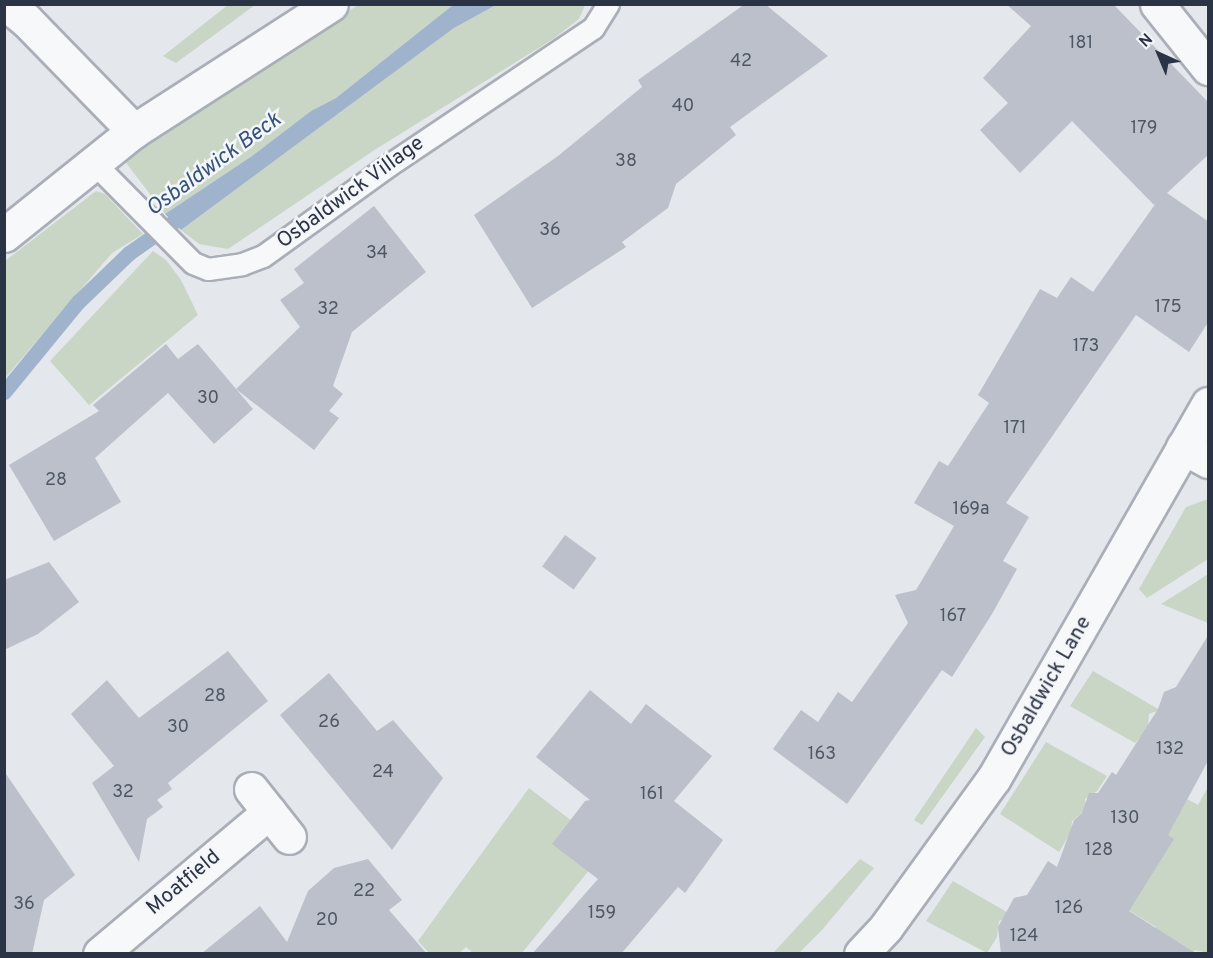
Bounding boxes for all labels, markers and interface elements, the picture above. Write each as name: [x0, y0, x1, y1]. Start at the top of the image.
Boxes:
north arrow: [1129, 24, 1189, 84]
text: N: [1135, 30, 1158, 52]
house number: 181: [1069, 33, 1093, 55]
house number: 42: [730, 51, 752, 73]
house number: 40: [672, 96, 694, 118]
water label: Osbaldwick Beck: [142, 107, 286, 223]
house number: 179: [1131, 118, 1157, 140]
street label: Osbaldwick Village: [272, 131, 430, 255]
house number: 38: [615, 151, 637, 173]
house number: 36: [539, 220, 561, 242]
house number: 34: [366, 243, 388, 265]
house number: 175: [1154, 297, 1182, 319]
house number: 32: [317, 299, 339, 321]
house number: 173: [1073, 336, 1099, 358]
house number: 30: [197, 388, 219, 410]
house number: 171: [1003, 418, 1027, 440]
house number: 28: [45, 470, 67, 492]
house number: 169a: [952, 499, 990, 521]
house number: 167: [940, 606, 966, 628]
street label: Osbaldwick Lane: [996, 612, 1098, 762]
house number: 28: [204, 686, 226, 708]
house number: 26: [318, 712, 340, 734]
house number: 30: [167, 717, 189, 739]
house number: 132: [1156, 739, 1184, 761]
house number: 163: [808, 744, 836, 766]
house number: 24: [372, 762, 394, 784]
house number: 32: [112, 782, 134, 804]
house number: 161: [640, 784, 664, 806]
house number: 130: [1111, 808, 1139, 830]
house number: 128: [1085, 840, 1113, 862]
street label: Moatfield: [142, 845, 226, 921]
house number: 22: [353, 881, 375, 903]
house number: 36: [13, 894, 35, 916]
house number: 126: [1055, 898, 1083, 920]
house number: 159: [588, 903, 616, 925]
house number: 20: [316, 910, 338, 932]
house number: 124: [1010, 926, 1038, 948]

